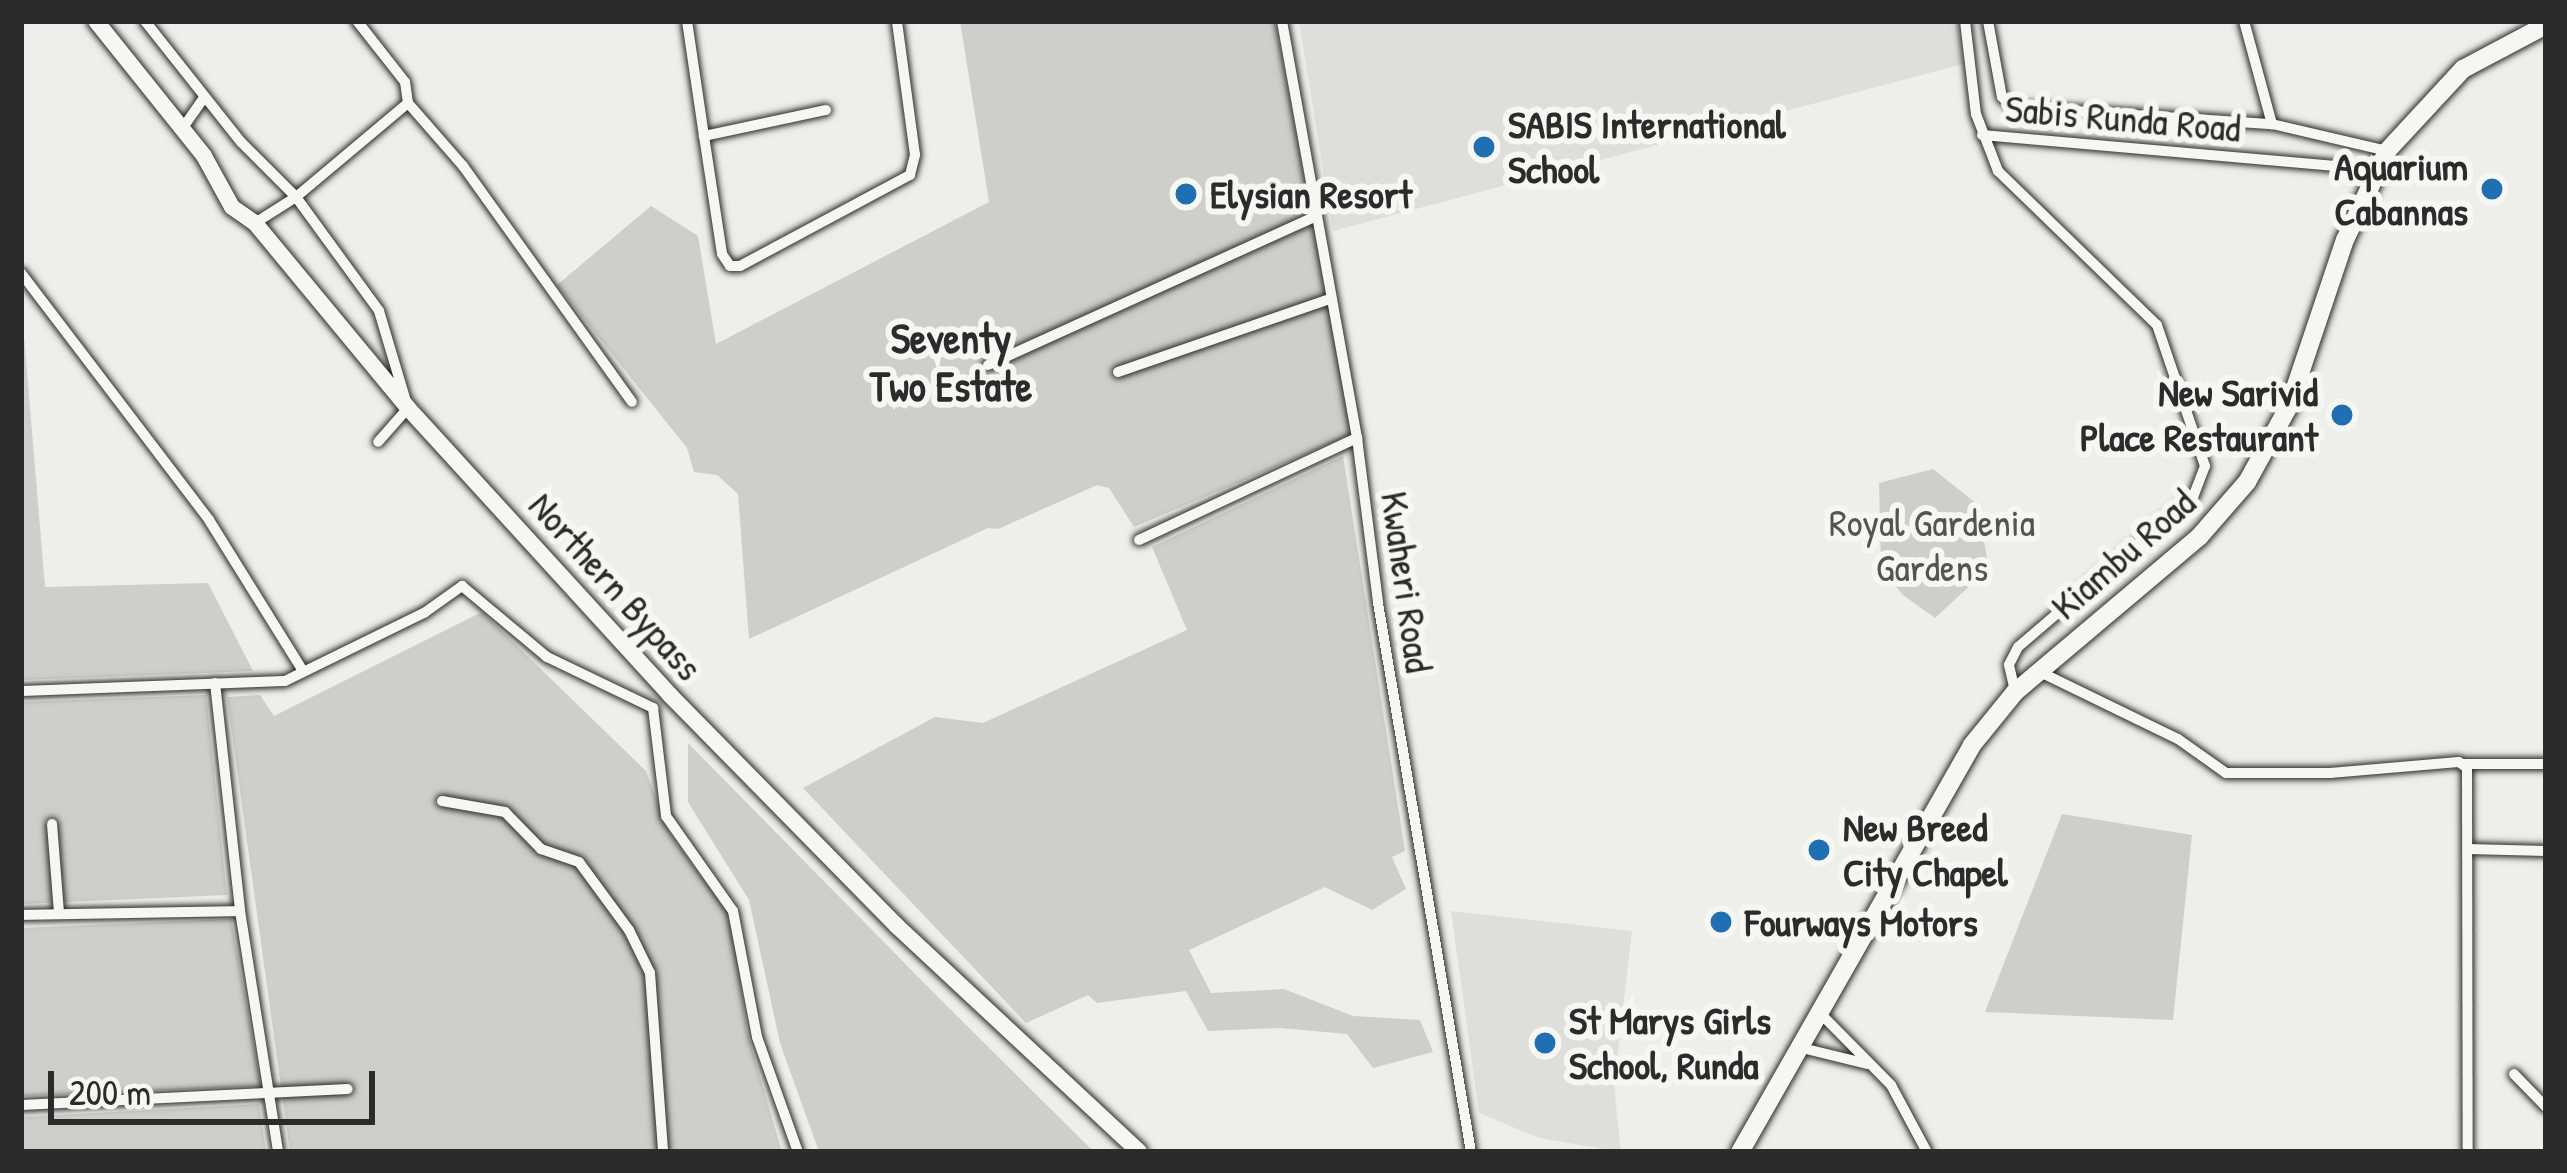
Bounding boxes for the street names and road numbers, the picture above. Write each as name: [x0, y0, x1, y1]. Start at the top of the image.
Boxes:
street label: Sabis Runda Road: [2003, 84, 2243, 152]
street label: Kiambu Road: [2041, 479, 2205, 629]
street label: Northern Bypass: [519, 482, 713, 690]
street label: Kwaheri Road: [1371, 488, 1443, 676]

